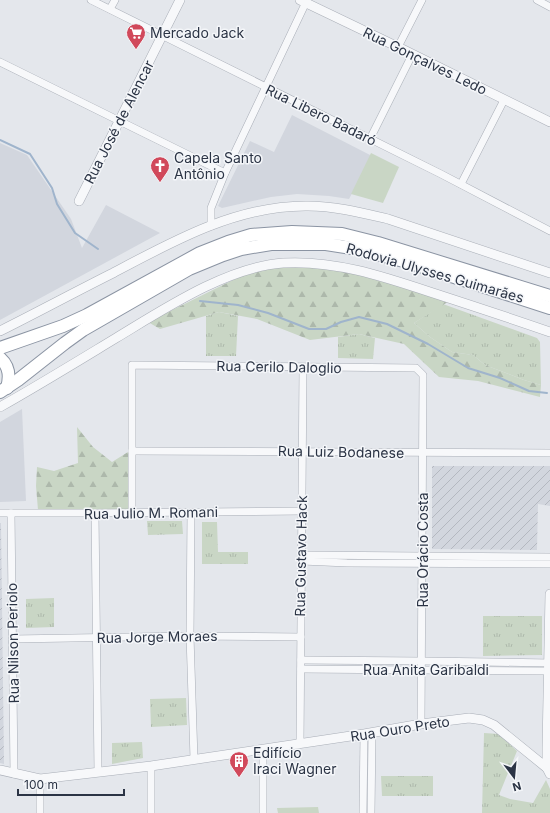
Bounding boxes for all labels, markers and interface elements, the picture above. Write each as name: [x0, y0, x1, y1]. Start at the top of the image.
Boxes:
supermarket icon: Mercado Jack: [125, 22, 147, 50]
street label: Rua Gonçalves Ledo: [360, 23, 490, 98]
place label: Mercado Jack: [150, 24, 245, 41]
street label: Rua José de Alencar: [80, 57, 157, 186]
street label: Rua Libero Badaró: [263, 80, 379, 149]
place label: Capela Santo Antônio: [174, 149, 262, 182]
church icon: Capela Santo Antônio: [149, 155, 171, 183]
street label: Rodovia Ulysses Guimarães: [344, 239, 526, 306]
street label: Rua Cerilo Daloglio: [216, 357, 342, 376]
street label: Rua Luiz Bodanese: [278, 442, 404, 461]
street label: Rua Orácio Costa: [414, 492, 431, 608]
street label: Rua Gustavo Hack: [291, 495, 310, 617]
street label: Rua Julio M. Romani: [84, 503, 218, 522]
street label: Rua Nilson Periolo: [3, 583, 22, 703]
street label: Rua Jorge Moraes: [96, 627, 218, 646]
street label: Rua Anita Garibaldi: [363, 661, 489, 678]
street label: Rua Ouro Preto: [349, 712, 451, 745]
place label: Edifício Iraci Wagner: [253, 744, 336, 777]
building icon: Edifício Iraci Wagner: [228, 750, 250, 778]
north arrow: [494, 757, 534, 797]
scale bar: [18, 771, 124, 797]
text: 100 m: [24, 777, 58, 792]
text: N: [511, 779, 523, 794]

